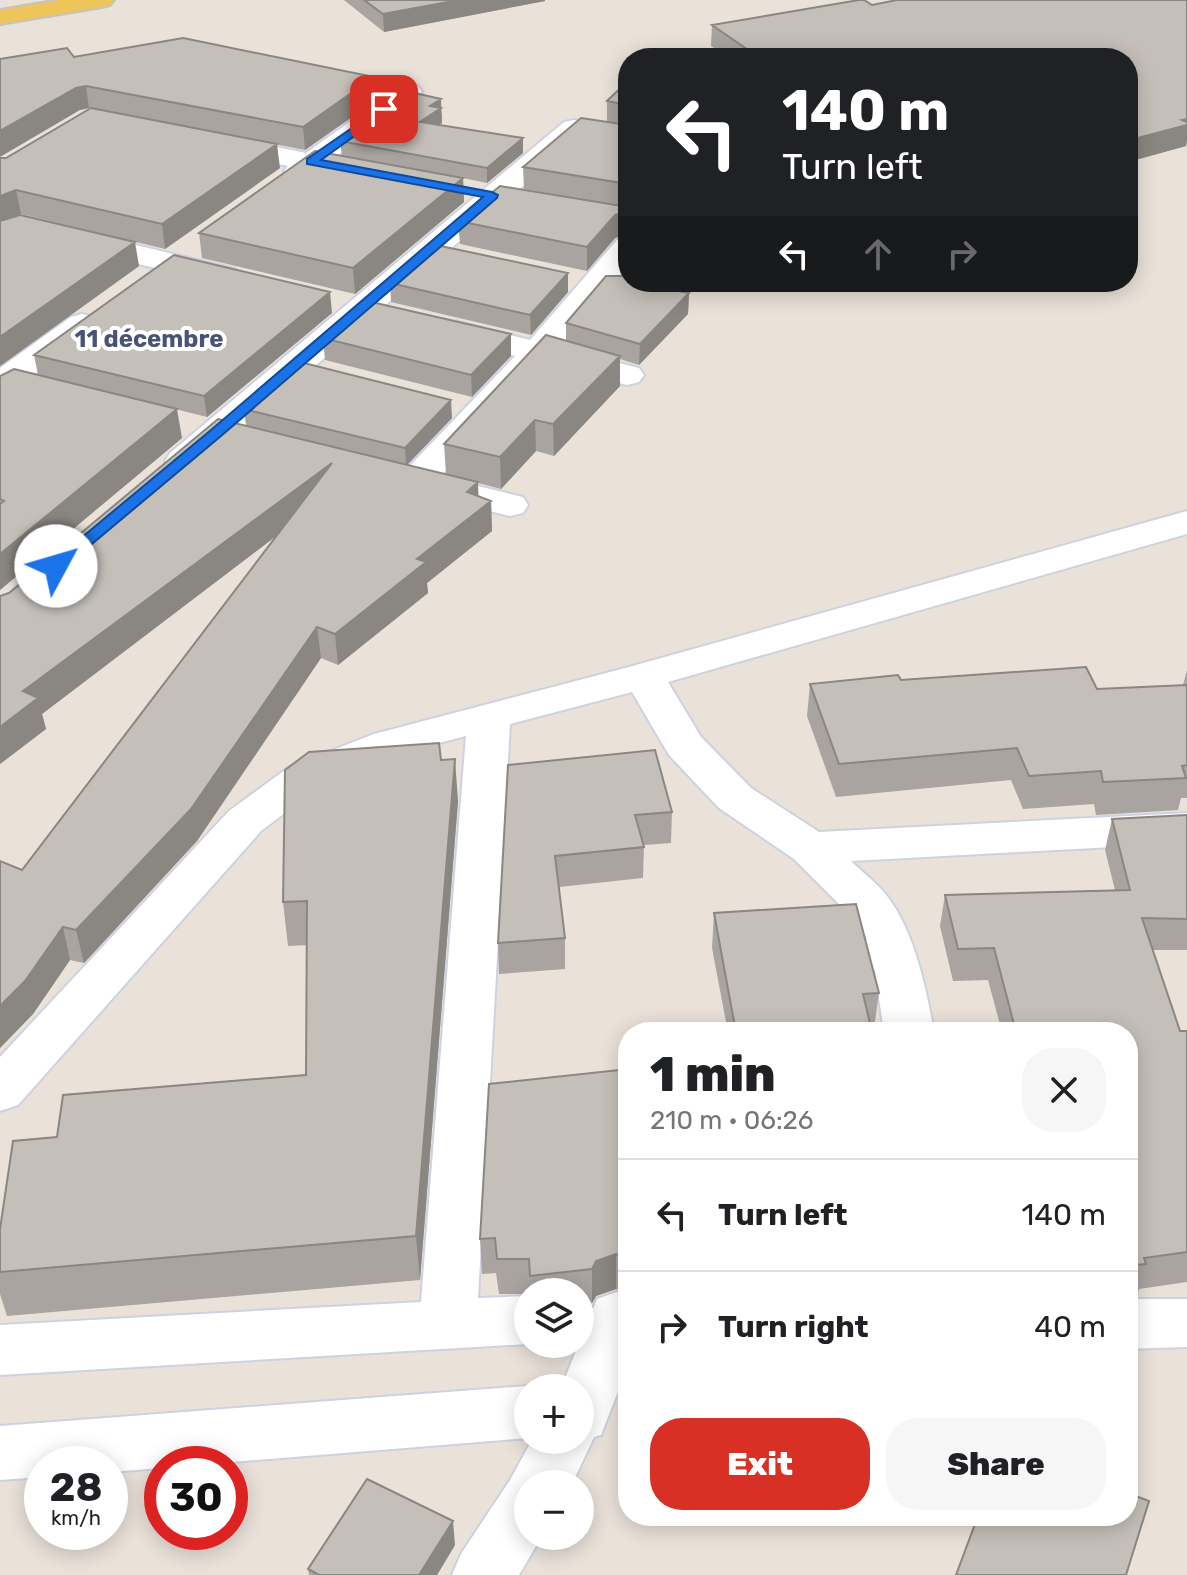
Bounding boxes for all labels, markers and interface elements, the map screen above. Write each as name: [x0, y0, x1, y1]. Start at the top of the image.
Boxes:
pin: [350, 75, 418, 143]
text: 140 m: [782, 78, 949, 144]
icon: left: [650, 80, 754, 184]
icon: arrive: [362, 87, 406, 131]
text: Turn left: [782, 145, 923, 188]
icon: left: [772, 232, 816, 276]
icon: ahead: [856, 232, 900, 276]
icon: right: [940, 232, 984, 276]
district label: 11 décembre: [75, 325, 223, 353]
position arrow: [14, 524, 98, 608]
text: 1 min: [650, 1046, 776, 1103]
button: close: [1022, 1048, 1106, 1132]
text: 210 m · 06:26: [650, 1105, 814, 1136]
icon: left: [650, 1193, 694, 1237]
text: Turn left: [718, 1197, 848, 1233]
text: 140 m: [1021, 1197, 1106, 1233]
map controls: [514, 1278, 594, 1550]
button: layers: [514, 1278, 594, 1358]
icon: right: [650, 1305, 694, 1349]
text: Turn right: [718, 1309, 869, 1345]
text: 40 m: [1034, 1309, 1106, 1345]
button: +: [514, 1374, 594, 1454]
button: Exit: [650, 1418, 870, 1510]
button: Share: [886, 1418, 1106, 1510]
speed limit sign: 30: [144, 1446, 248, 1550]
text: 28: [49, 1464, 103, 1511]
button: −: [514, 1470, 594, 1550]
text: km/h: [51, 1506, 101, 1530]

